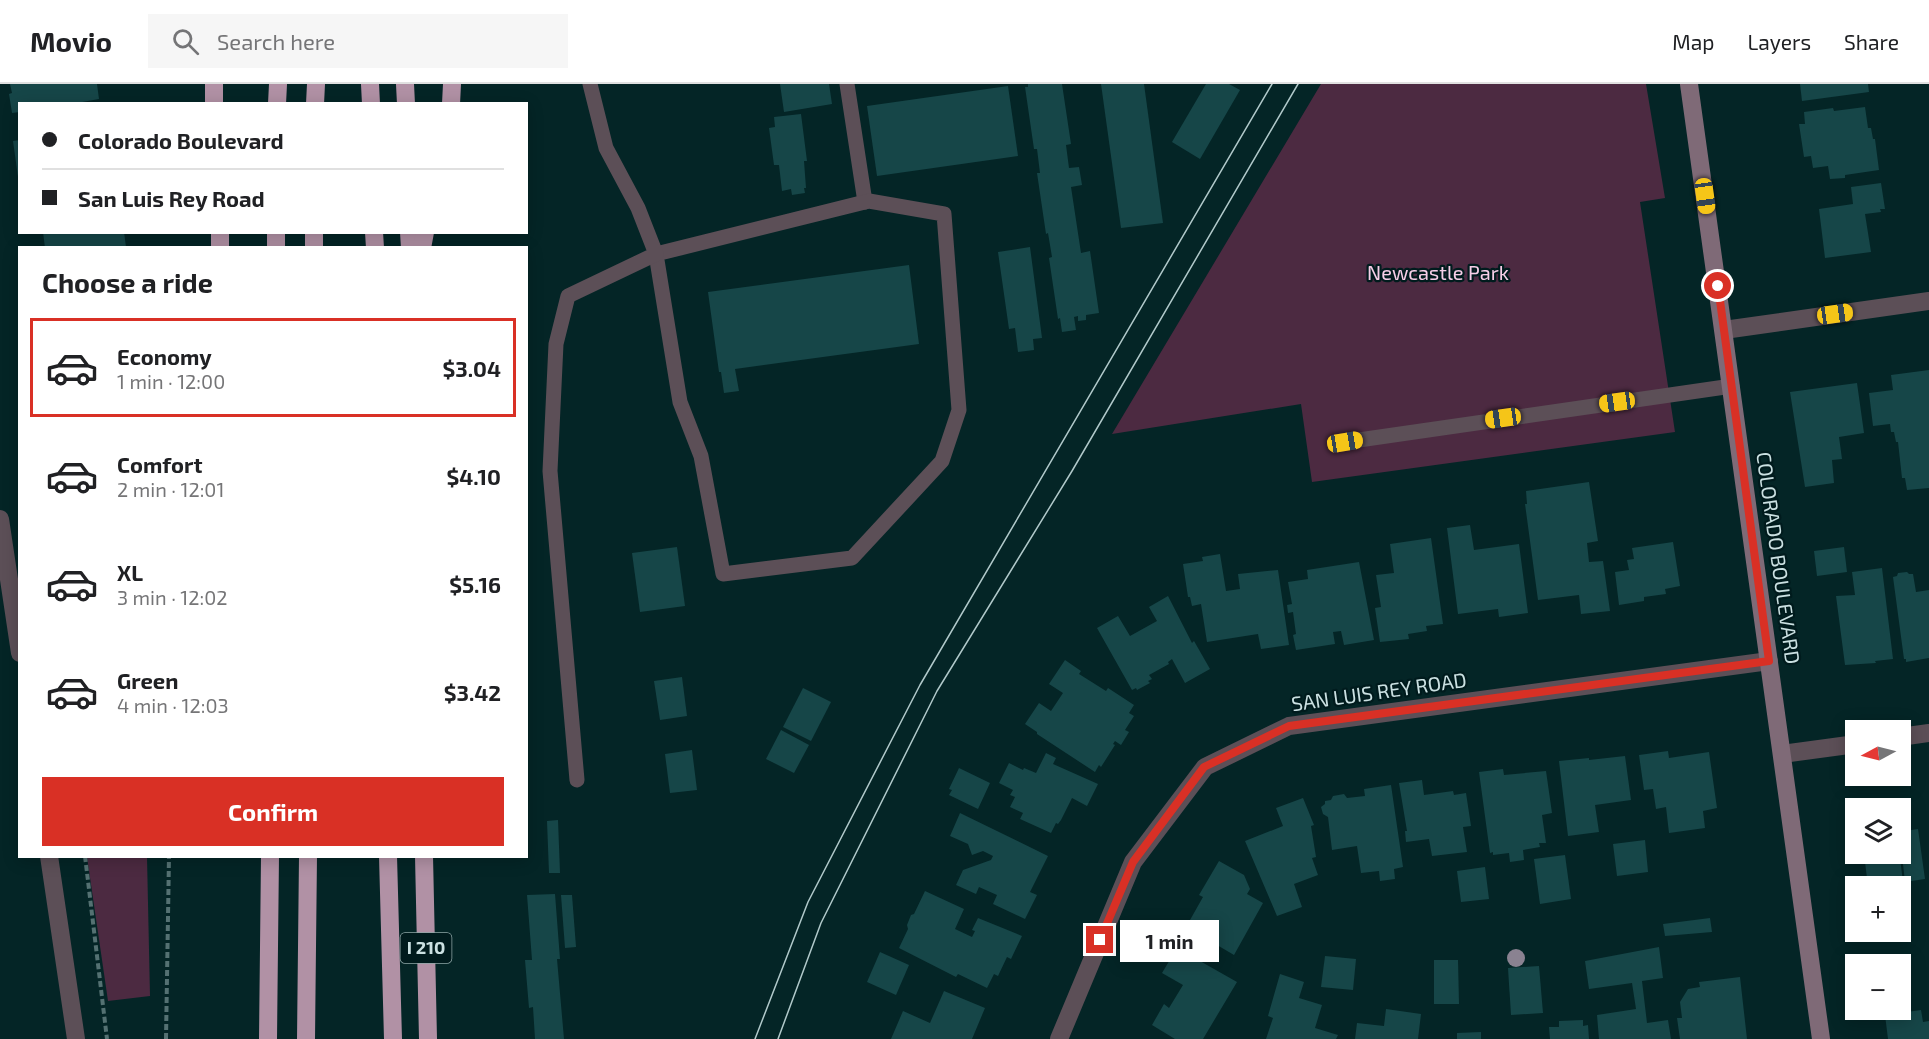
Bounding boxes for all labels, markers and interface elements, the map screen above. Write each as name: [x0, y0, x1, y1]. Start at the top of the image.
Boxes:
search box: [148, 14, 568, 68]
text: Movio: [30, 24, 112, 58]
icon: search: [169, 25, 202, 58]
text: Search here: [217, 28, 335, 54]
text: Map: [1672, 29, 1714, 54]
text: Layers: [1747, 29, 1811, 54]
text: Share: [1844, 29, 1899, 54]
text: Colorado Boulevard: [78, 127, 284, 153]
car: [1694, 177, 1716, 215]
text: San Luis Rey Road: [78, 185, 265, 211]
park label: Newcastle Park: [1367, 260, 1509, 284]
text: Choose a ride: [42, 266, 213, 298]
route start: [1704, 272, 1731, 299]
car: [1816, 303, 1854, 325]
icon: car: [45, 341, 99, 395]
text: Economy: [117, 343, 212, 369]
text: $3.04: [443, 355, 501, 381]
text: 1 min · 12:00: [117, 369, 225, 393]
car: [1598, 391, 1636, 413]
car: [1484, 407, 1522, 429]
car: [1326, 430, 1364, 454]
icon: car: [45, 449, 99, 503]
street label: COLORADO BOULEVARD: [1752, 450, 1806, 665]
text: Comfort: [117, 451, 202, 477]
text: $4.10: [446, 463, 501, 489]
text: 2 min · 12:01: [117, 477, 224, 501]
icon: car: [45, 557, 99, 611]
text: XL: [117, 559, 143, 585]
text: $5.16: [449, 571, 501, 597]
text: 3 min · 12:02: [117, 585, 228, 609]
icon: car: [45, 665, 99, 719]
text: Green: [117, 667, 179, 693]
street label: SAN LUIS REY ROAD: [1290, 667, 1468, 715]
text: $3.42: [444, 679, 501, 705]
text: 4 min · 12:03: [117, 693, 229, 717]
north arrow: [1845, 720, 1911, 786]
map controls: [1845, 720, 1911, 1020]
button: Confirm: [42, 777, 504, 846]
button: layers: [1845, 798, 1911, 864]
button: +: [1845, 876, 1911, 942]
callout: 1 min: [1121, 919, 1220, 961]
route end: [1086, 926, 1113, 953]
text: 1 min: [1145, 929, 1194, 953]
road number: I 210: [400, 933, 452, 963]
button: −: [1845, 954, 1911, 1020]

